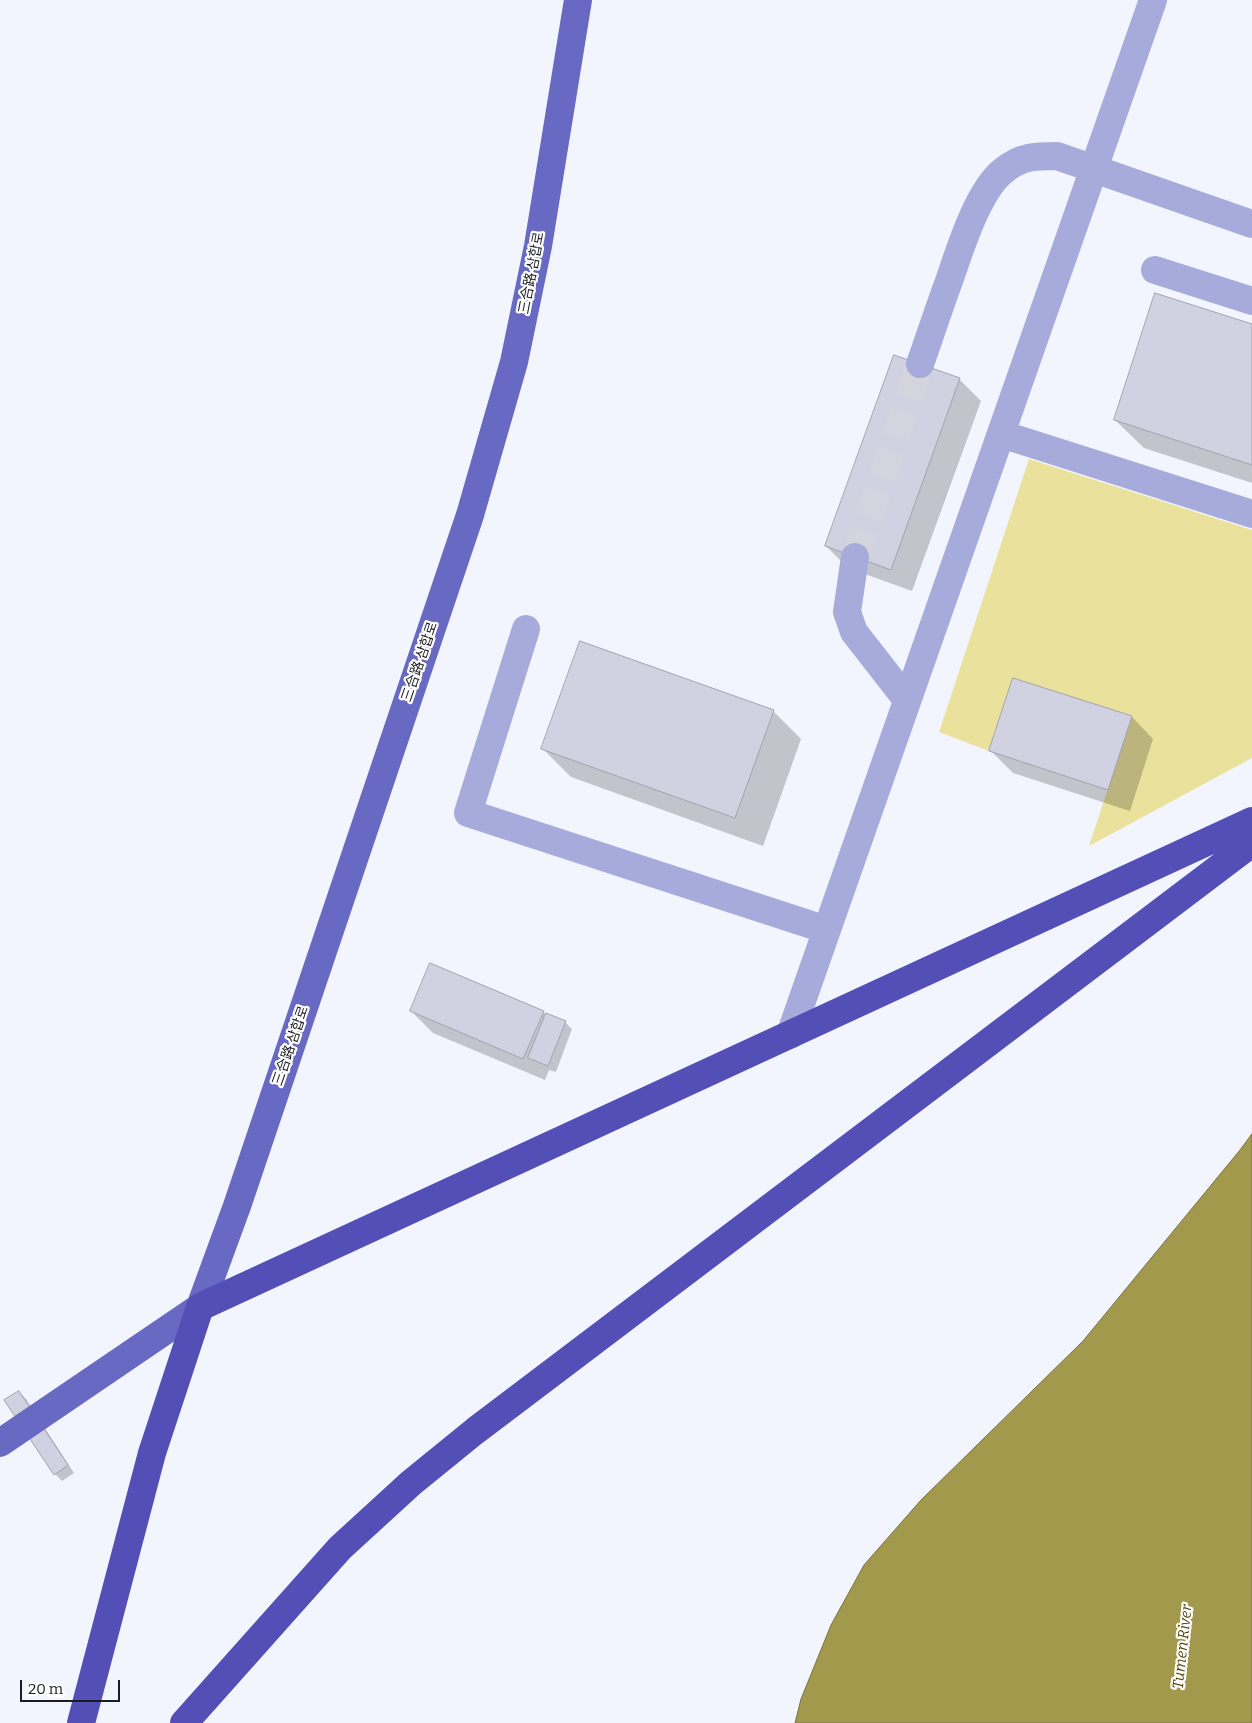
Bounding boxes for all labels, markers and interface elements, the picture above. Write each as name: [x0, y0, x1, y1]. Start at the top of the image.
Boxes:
street label: 三合路 삼합로: [516, 230, 548, 316]
street label: 三合路 삼합로: [398, 620, 442, 704]
street label: 三合路 삼합로: [269, 1004, 313, 1088]
water label: Tumen River: [1170, 1604, 1196, 1690]
scale bar: [22, 1670, 122, 1702]
text: 20 m: [28, 1680, 63, 1698]

